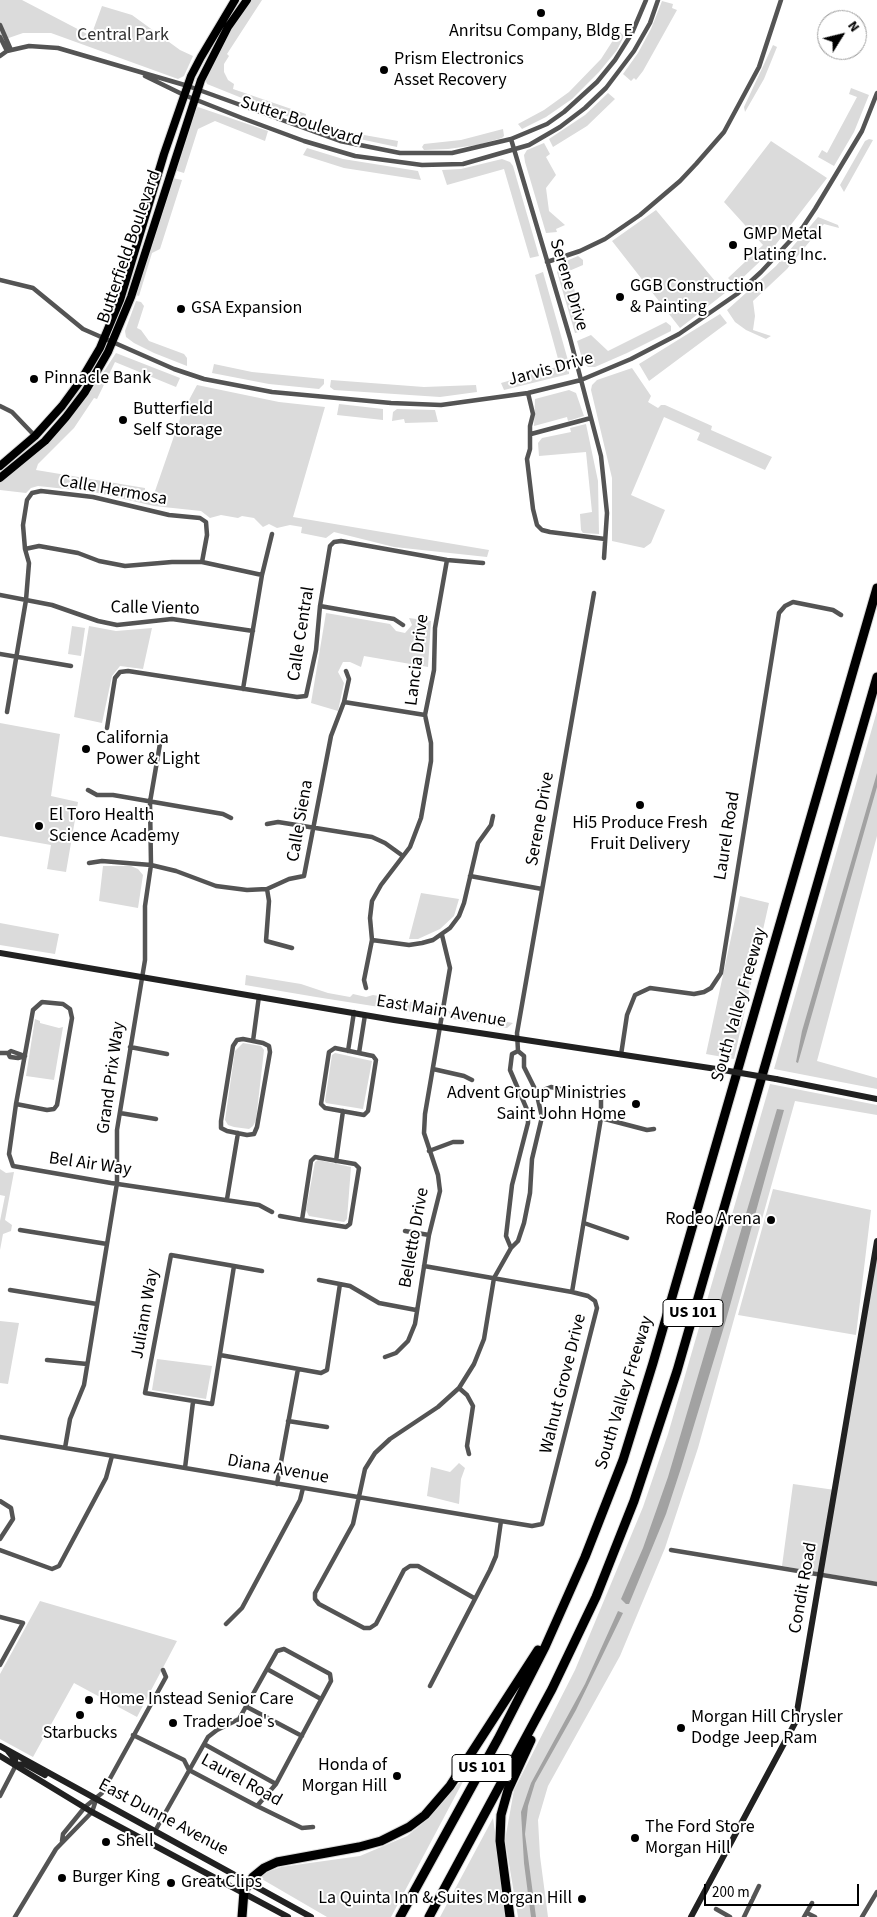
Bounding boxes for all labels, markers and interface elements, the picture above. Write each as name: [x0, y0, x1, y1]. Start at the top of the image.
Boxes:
marker: Anritsu Company, Bldg E: [535, 7, 547, 19]
north arrow: [817, 10, 867, 60]
text: N: [842, 17, 864, 36]
place label: Anritsu Company, Bldg E: [449, 21, 633, 43]
park label: Central Park: [77, 25, 169, 47]
place label: Prism Electronics Asset Recovery: [394, 49, 524, 92]
marker: Prism Electronics Asset Recovery: [378, 64, 390, 76]
street label: Sutter Boulevard: [237, 92, 365, 152]
street label: Butterfield Boulevard: [94, 167, 166, 327]
place label: GMP Metal Plating Inc.: [743, 224, 827, 266]
street label: Serene Drive: [544, 236, 592, 334]
marker: GMP Metal Plating Inc.: [727, 239, 739, 251]
place label: GGB Construction & Painting: [630, 276, 764, 318]
marker: GGB Construction & Painting: [614, 291, 626, 303]
place label: GSA Expansion: [191, 298, 302, 320]
marker: GSA Expansion: [175, 303, 187, 315]
street label: Jarvis Drive: [506, 348, 596, 392]
place label: Pinnacle Bank: [44, 368, 151, 390]
marker: Pinnacle Bank: [28, 373, 40, 385]
place label: Butterfield Self Storage: [133, 399, 222, 442]
marker: Butterfield Self Storage: [117, 414, 129, 426]
street label: Calle Hermosa: [57, 471, 169, 511]
street label: Calle Central: [284, 585, 320, 683]
street label: Calle Viento: [110, 597, 200, 621]
street label: Lancia Drive: [402, 613, 434, 707]
place label: California Power & Light: [96, 728, 200, 771]
marker: California Power & Light: [80, 743, 92, 755]
street label: Serene Drive: [522, 770, 560, 868]
street label: Calle Siena: [283, 778, 319, 864]
street label: Laurel Road: [710, 790, 746, 882]
marker: Hi5 Produce Fresh Fruit Delivery: [634, 799, 646, 811]
place label: El Toro Health Science Academy: [49, 805, 179, 848]
place label: Hi5 Produce Fresh Fruit Delivery: [572, 813, 708, 856]
marker: El Toro Health Science Academy: [33, 820, 45, 832]
street label: South Valley Freeway: [708, 925, 772, 1085]
street label: East Main Avenue: [375, 991, 507, 1033]
street label: Grand Prix Way: [93, 1020, 131, 1136]
place label: Advent Group Ministries Saint John Home: [447, 1083, 626, 1126]
marker: Advent Group Ministries Saint John Home: [630, 1098, 642, 1110]
street label: Bel Air Way: [47, 1149, 133, 1181]
street label: Belletto Drive: [396, 1186, 434, 1290]
place label: Rodeo Arena: [665, 1209, 761, 1231]
marker: Rodeo Arena: [765, 1214, 777, 1226]
street label: Juliann Way: [127, 1267, 165, 1361]
road number: US 101: [663, 1300, 723, 1326]
street label: Walnut Grove Drive: [536, 1312, 592, 1456]
street label: South Valley Freeway: [591, 1314, 659, 1472]
street label: Diana Avenue: [226, 1450, 330, 1490]
street label: Condit Road: [785, 1541, 823, 1635]
place label: Home Instead Senior Care: [99, 1689, 294, 1711]
marker: Home Instead Senior Care: [83, 1694, 95, 1706]
place label: Morgan Hill Chrysler Dodge Jeep Ram: [691, 1707, 843, 1750]
marker: Starbucks: [74, 1709, 86, 1721]
place label: Trader Joe's: [183, 1712, 274, 1734]
marker: Trader Joe's: [167, 1717, 179, 1729]
marker: Morgan Hill Chrysler Dodge Jeep Ram: [675, 1722, 687, 1734]
place label: Starbucks: [43, 1723, 117, 1745]
street label: Laurel Road: [197, 1750, 285, 1812]
place label: Honda of Morgan Hill: [301, 1755, 387, 1798]
road number: US 101: [452, 1755, 512, 1782]
marker: Honda of Morgan Hill: [391, 1770, 403, 1782]
street label: East Dunne Avenue: [94, 1775, 232, 1861]
place label: The Ford Store Morgan Hill: [645, 1817, 755, 1860]
place label: Shell: [116, 1831, 154, 1853]
marker: The Ford Store Morgan Hill: [629, 1832, 641, 1844]
marker: Shell: [100, 1836, 112, 1848]
place label: Burger King: [72, 1867, 160, 1889]
marker: Burger King: [56, 1872, 68, 1884]
place label: Great Clips: [181, 1872, 262, 1894]
scale bar: [707, 1874, 862, 1906]
marker: Great Clips: [165, 1877, 177, 1889]
text: 200 m: [712, 1882, 750, 1903]
place label: La Quinta Inn & Suites Morgan Hill: [318, 1888, 572, 1910]
marker: La Quinta Inn & Suites Morgan Hill: [576, 1893, 588, 1905]

